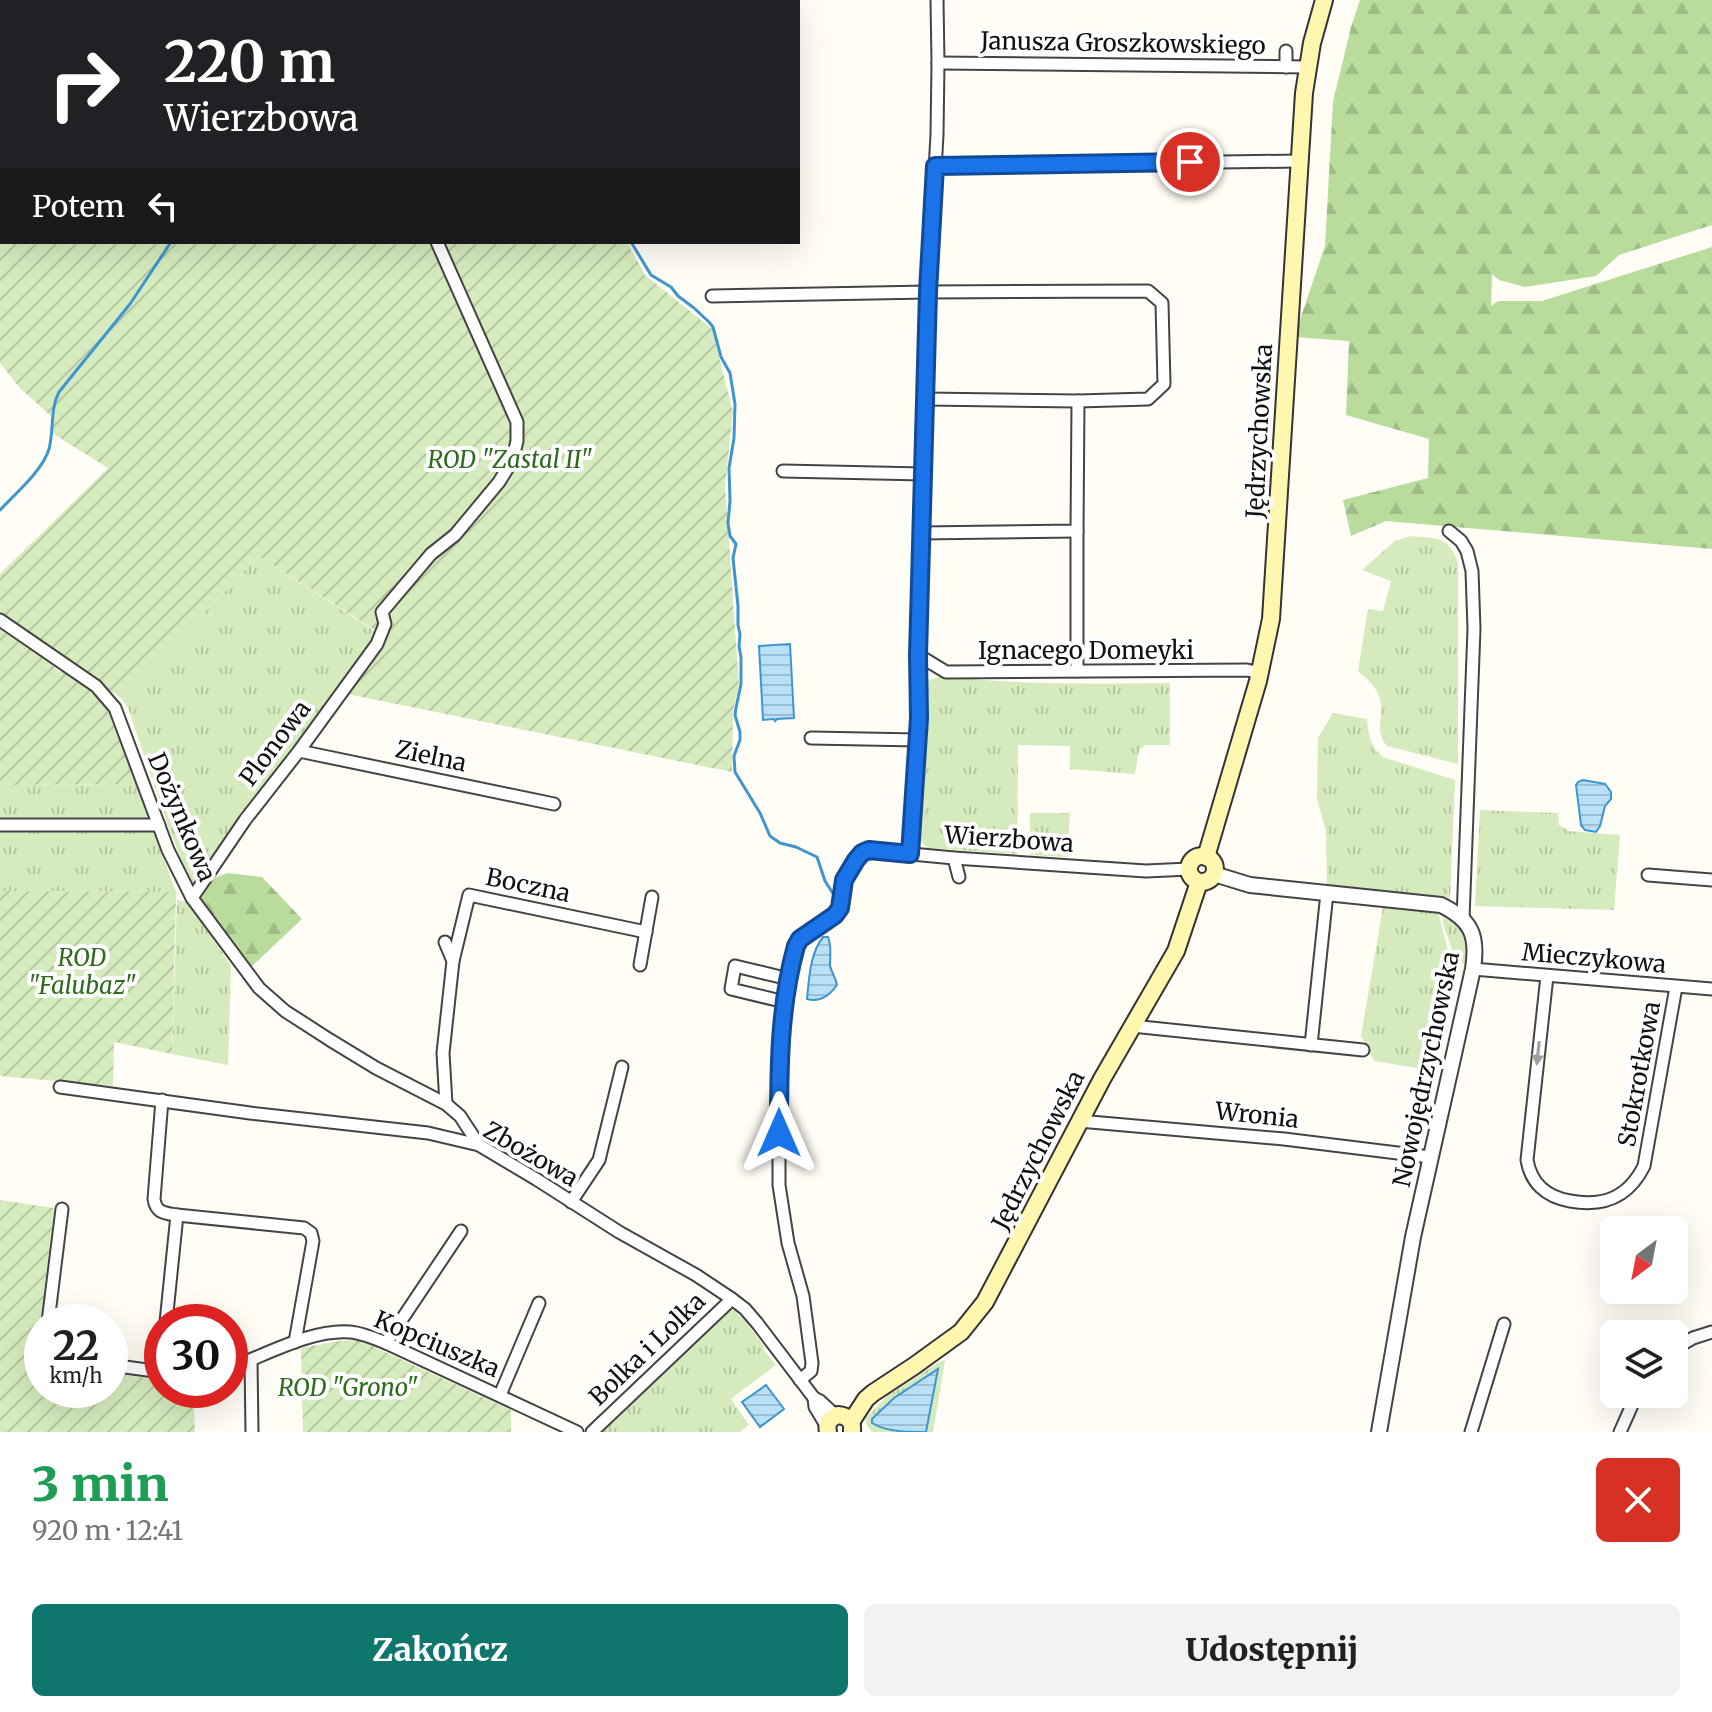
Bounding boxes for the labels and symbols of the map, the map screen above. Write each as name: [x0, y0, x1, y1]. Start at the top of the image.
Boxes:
street label: Janusza Groszkowskiego: [979, 25, 1266, 61]
pin: [1156, 128, 1224, 196]
street label: Jędrzychowska: [1239, 343, 1279, 520]
park label: ROD "Zastal II": [428, 444, 592, 475]
street label: Ignacego Domeyki: [978, 635, 1194, 666]
street label: Plonowa: [233, 694, 317, 792]
street label: Zielna: [393, 733, 469, 779]
street label: Dożynkowa: [141, 748, 223, 886]
street label: Wierzbowa: [942, 819, 1075, 859]
street label: Boczna: [483, 861, 573, 909]
street label: Mieczykowa: [1521, 936, 1668, 980]
park label: ROD "Falubaz": [28, 942, 136, 1001]
street label: Nowojędrzychowska: [1386, 948, 1466, 1190]
street label: Stokrotkowa: [1611, 999, 1667, 1149]
one-way arrow: [1531, 1041, 1544, 1066]
street label: Jędrzychowska: [984, 1065, 1092, 1236]
position arrow: [737, 1091, 821, 1175]
street label: Wronia: [1213, 1095, 1300, 1135]
street label: Zbożowa: [478, 1114, 584, 1194]
north arrow: [1600, 1216, 1688, 1304]
street label: Bolka i Lolka: [582, 1286, 712, 1412]
speed limit sign: 30: [144, 1304, 248, 1408]
street label: Kopciuszka: [370, 1304, 505, 1384]
park label: ROD "Grono": [278, 1372, 418, 1403]

